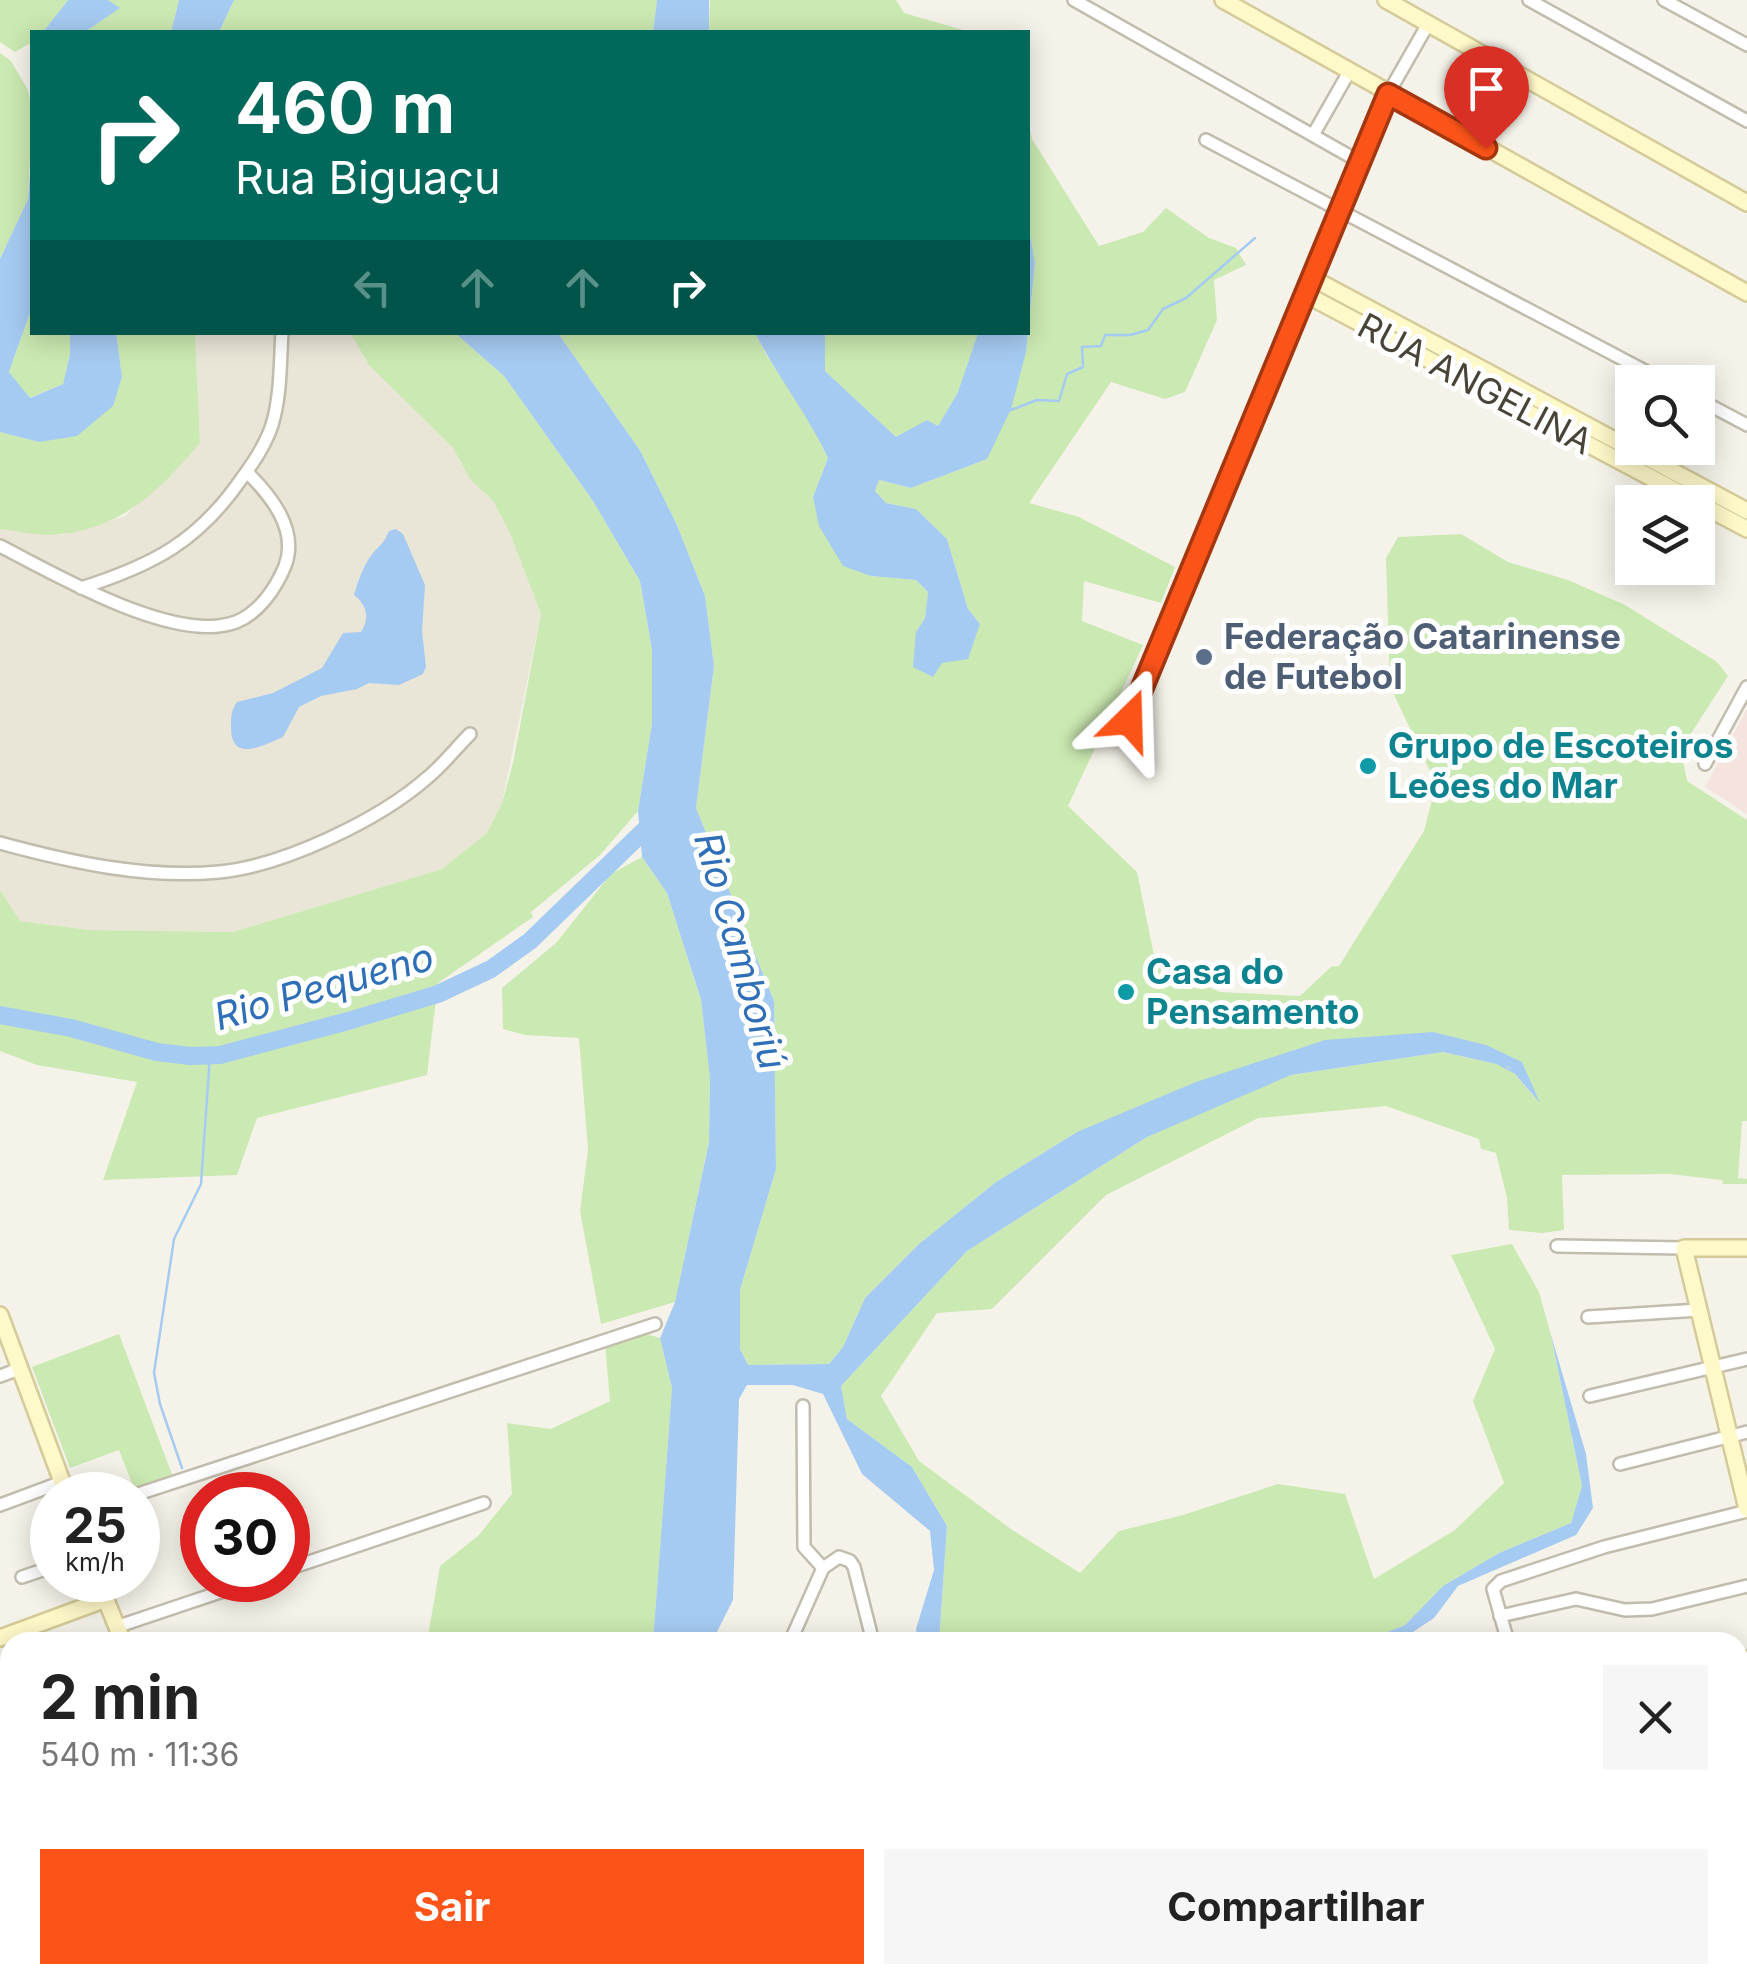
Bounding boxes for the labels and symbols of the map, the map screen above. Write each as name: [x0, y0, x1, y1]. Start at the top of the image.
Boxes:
pin: [1444, 46, 1529, 149]
street label: RUA ANGELINA: [1351, 304, 1600, 463]
place label: Federação Catarinense de Futebol: [1224, 615, 1621, 697]
marker: Federação Catarinense de Futebol: [1193, 646, 1215, 668]
position arrow: [1077, 668, 1181, 772]
place label: Grupo de Escoteiros Leões do Mar: [1388, 724, 1734, 806]
marker: Grupo de Escoteiros Leões do Mar: [1357, 755, 1379, 777]
water label: Rio Camboriú: [685, 827, 797, 1074]
water label: Rio Pequeno: [209, 933, 439, 1039]
place label: Casa do Pensamento: [1146, 950, 1359, 1032]
marker: Casa do Pensamento: [1115, 981, 1137, 1003]
speed limit sign: 30: [180, 1472, 310, 1602]

